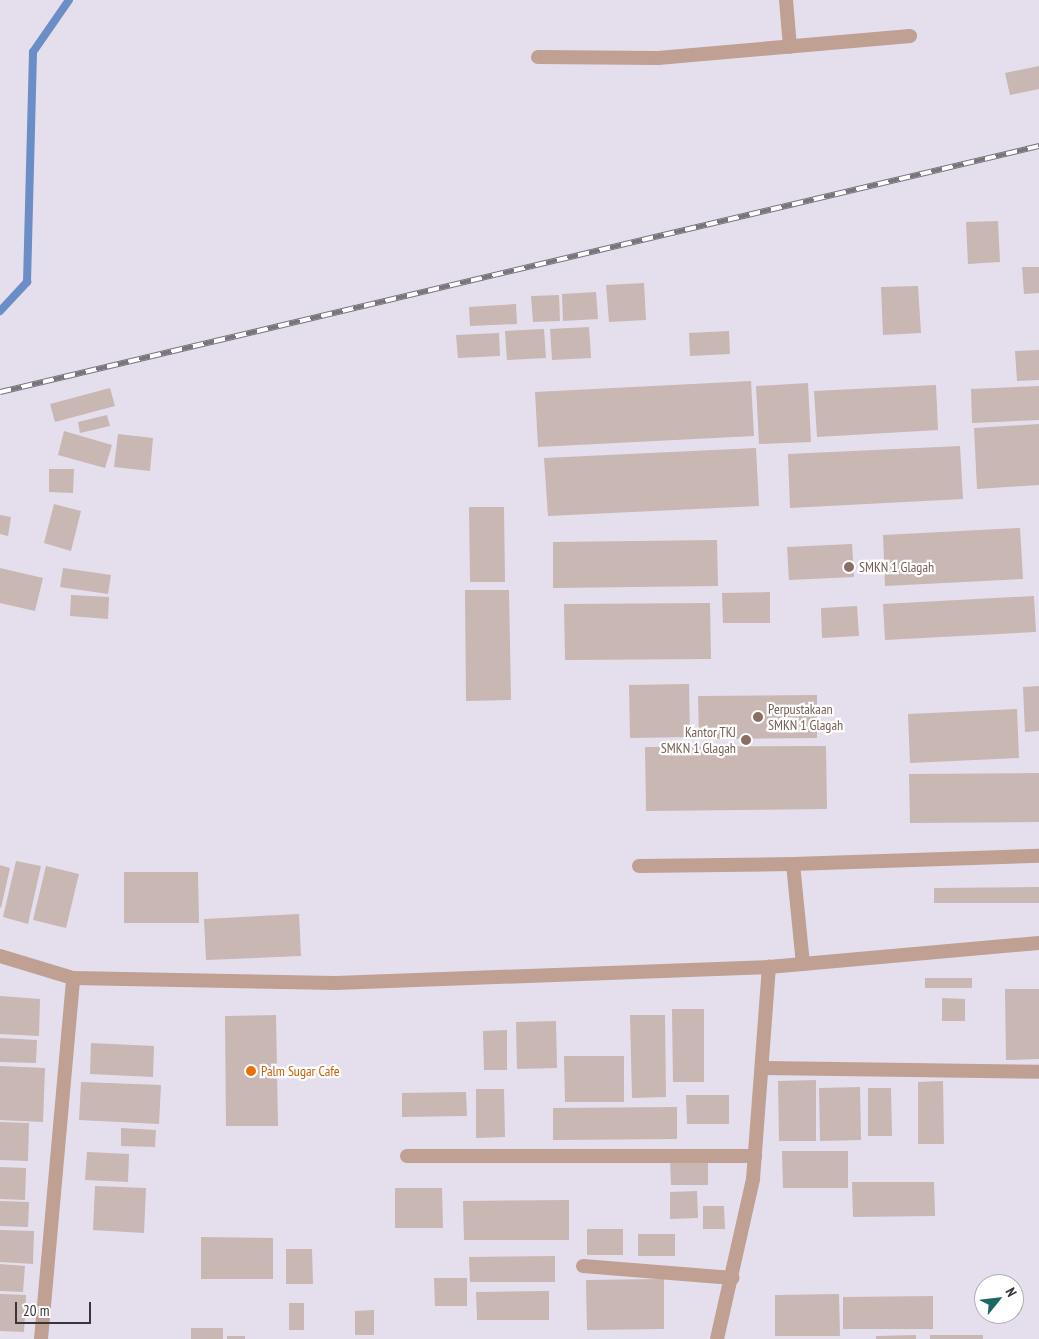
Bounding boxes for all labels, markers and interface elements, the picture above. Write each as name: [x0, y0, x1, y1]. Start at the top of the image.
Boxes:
place label: SMKN 1 Glagah: [859, 559, 934, 575]
marker: SMKN 1 Glagah: [843, 561, 855, 573]
place label: Perpustakaan SMKN 1 Glagah: [768, 701, 843, 734]
marker: Perpustakaan SMKN 1 Glagah: [752, 711, 764, 723]
place label: Kantor TKJ SMKN 1 Glagah: [661, 724, 736, 756]
marker: Kantor TKJ SMKN 1 Glagah: [740, 734, 752, 746]
place label: Palm Sugar Cafe: [261, 1063, 339, 1079]
marker: Palm Sugar Cafe: [245, 1065, 257, 1077]
north arrow: [974, 1274, 1024, 1324]
text: N: [1002, 1285, 1021, 1300]
scale bar: [18, 1292, 94, 1324]
text: 20 m: [23, 1301, 49, 1320]

